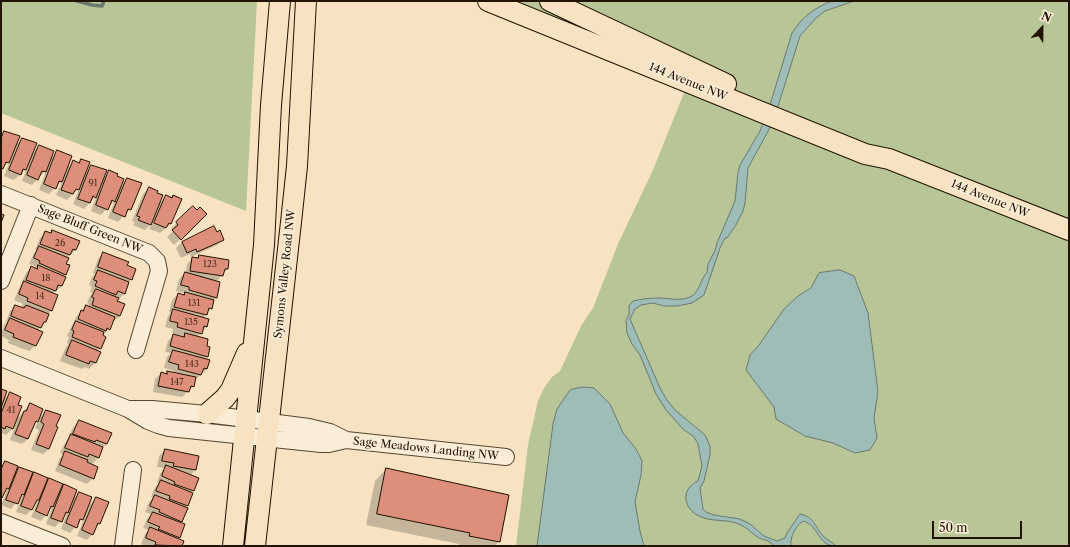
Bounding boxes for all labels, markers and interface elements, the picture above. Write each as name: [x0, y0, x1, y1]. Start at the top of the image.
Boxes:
north arrow: [1022, 8, 1062, 48]
text: N: [1039, 9, 1054, 25]
street label: 144 Avenue NW: [647, 60, 729, 104]
street label: 144 Avenue NW: [949, 177, 1031, 221]
house number: 91: [88, 178, 98, 188]
street label: Sage Bluff Green NW: [36, 202, 144, 256]
street label: Symons Valley Road NW: [272, 209, 298, 339]
house number: 26: [55, 238, 65, 248]
house number: 123: [203, 259, 217, 269]
house number: 18: [41, 273, 51, 283]
house number: 14: [36, 291, 44, 301]
house number: 131: [188, 298, 200, 308]
house number: 135: [184, 317, 198, 327]
house number: 143: [185, 359, 199, 369]
house number: 147: [170, 377, 184, 387]
house number: 41: [7, 405, 15, 415]
street label: Sage Meadows Landing NW: [353, 435, 499, 463]
scale bar: [934, 513, 1024, 539]
text: 50 m: [939, 520, 968, 535]

